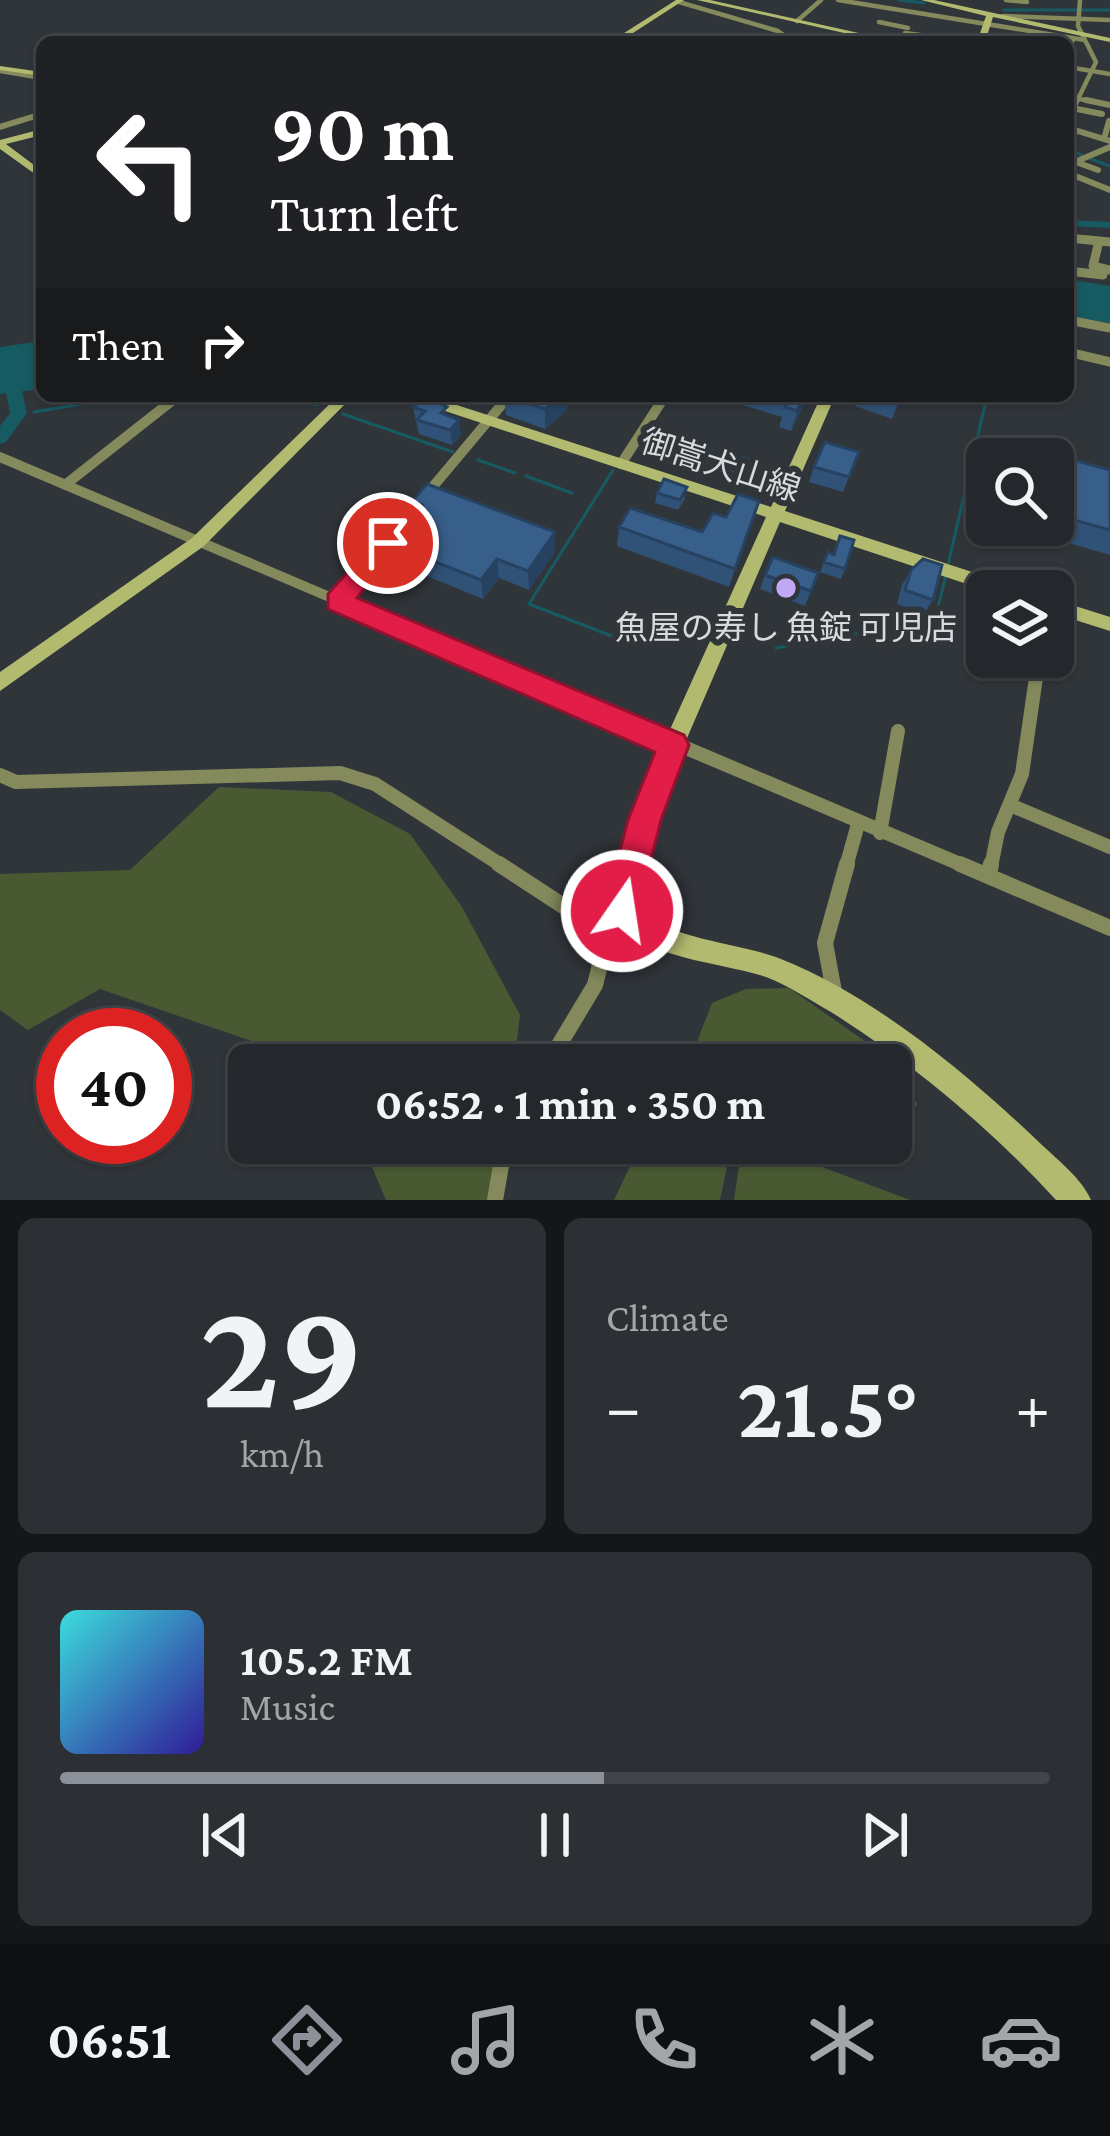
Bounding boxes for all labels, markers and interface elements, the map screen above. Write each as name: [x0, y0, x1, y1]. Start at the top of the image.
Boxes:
icon: left: [72, 84, 228, 240]
text: 90 m: [270, 85, 454, 178]
text: Turn left: [270, 183, 458, 243]
icon: right: [189, 312, 255, 378]
text: Then: [72, 320, 165, 370]
street label: 御嵩犬山線: [637, 422, 805, 508]
map controls: [966, 438, 1074, 678]
button: search: [966, 438, 1074, 546]
pin: [337, 492, 439, 594]
icon: arrive: [355, 510, 421, 576]
button: layers: [966, 570, 1074, 678]
marker: 魚屋の寿し 魚錠 可児店: [773, 575, 799, 601]
place label: 魚屋の寿し 魚錠 可児店: [615, 609, 957, 646]
position arrow: [559, 848, 685, 974]
speed limit sign: 40: [36, 1008, 192, 1164]
text: 06:52 · 1 min · 350 m: [375, 1079, 765, 1129]
text: 29: [200, 1267, 364, 1441]
text: Climate: [606, 1296, 729, 1339]
text: 21.5°: [737, 1356, 919, 1456]
text: −: [606, 1370, 641, 1443]
text: +: [1015, 1370, 1050, 1443]
text: km/h: [240, 1432, 324, 1475]
text: 105.2 FM: [240, 1635, 413, 1685]
text: Music: [240, 1685, 335, 1728]
icon: previous: [192, 1802, 258, 1868]
icon: pause: [522, 1802, 588, 1868]
icon: next: [852, 1802, 918, 1868]
icon: directions: [265, 1998, 349, 2082]
icon: music: [444, 1998, 528, 2082]
icon: phone: [622, 1998, 706, 2082]
icon: climate: [800, 1998, 884, 2082]
icon: car: [979, 1998, 1063, 2082]
text: 06:51: [47, 2010, 171, 2070]

